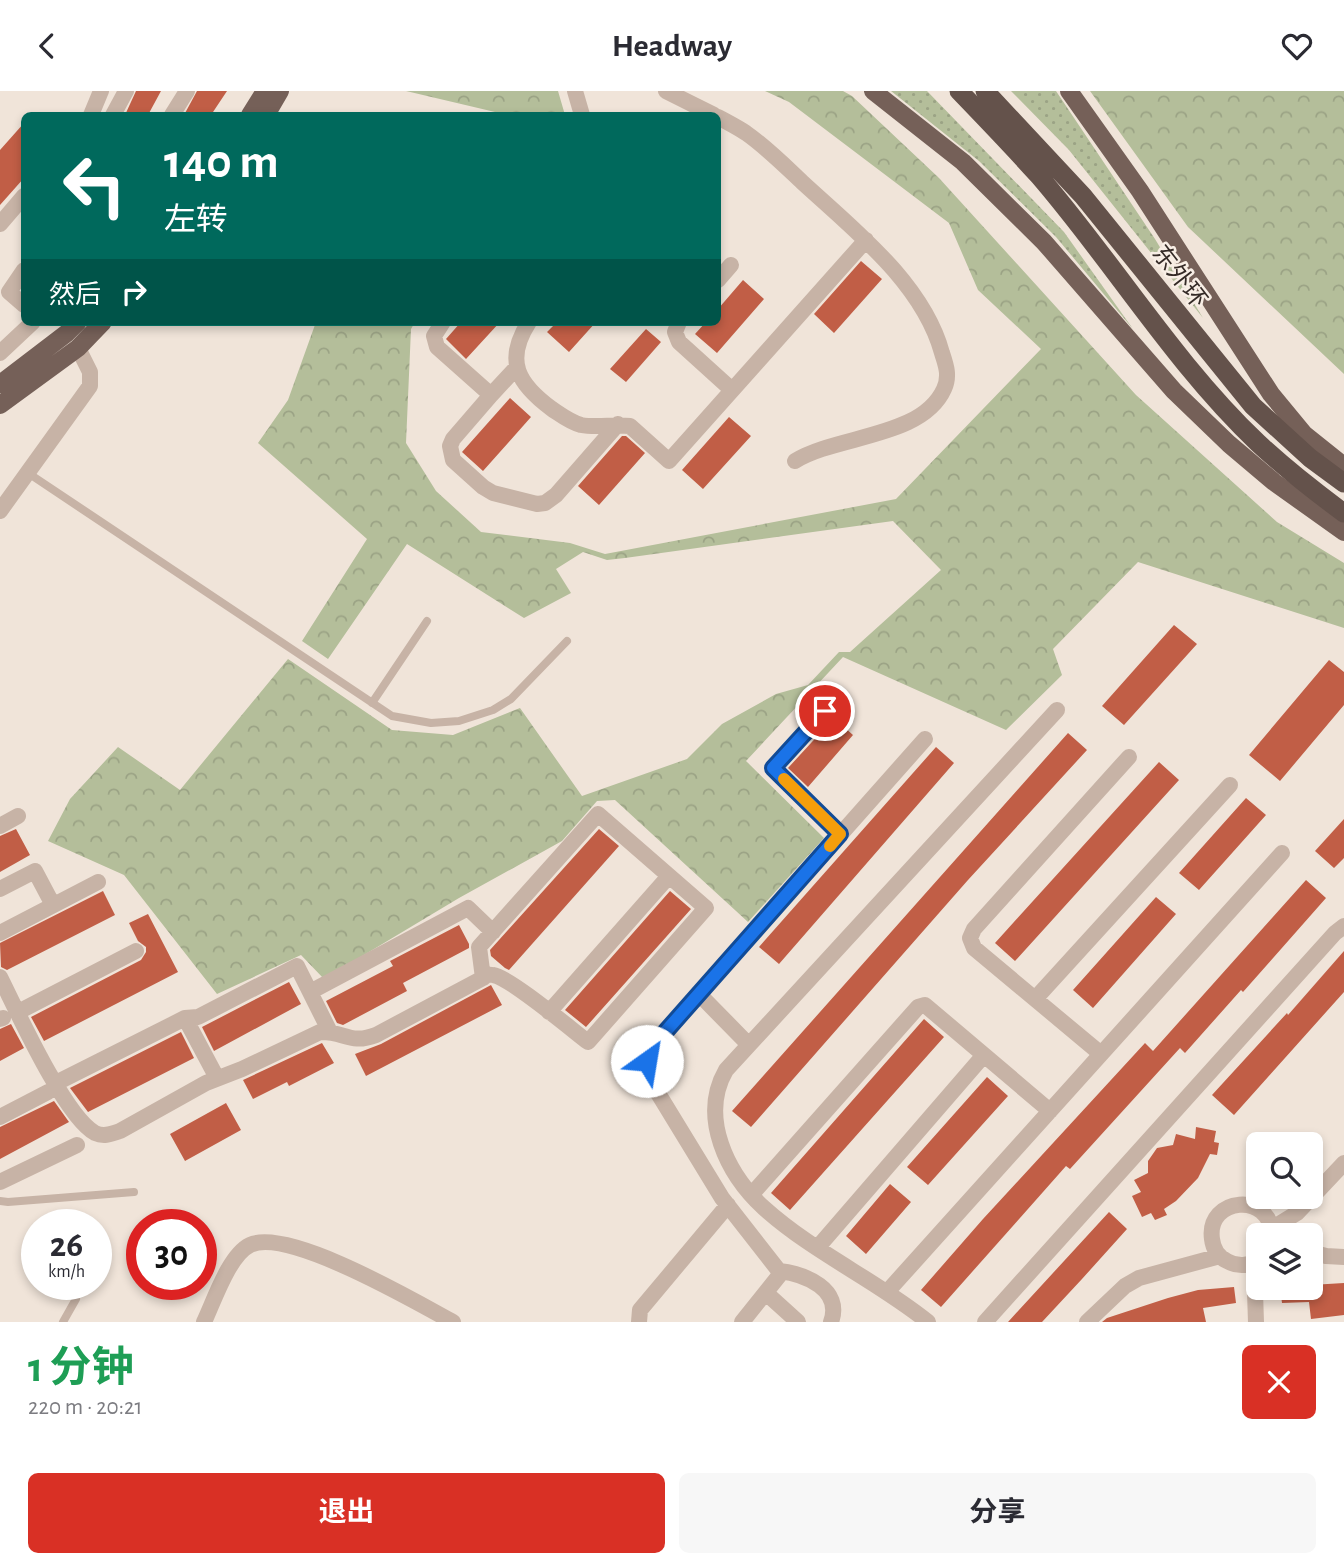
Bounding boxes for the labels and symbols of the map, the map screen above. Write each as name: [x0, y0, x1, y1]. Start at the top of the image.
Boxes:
street label: 东外环: [1147, 240, 1212, 313]
pin: [795, 681, 855, 741]
position arrow: [610, 1024, 684, 1098]
speed limit sign: 30: [126, 1209, 217, 1300]

